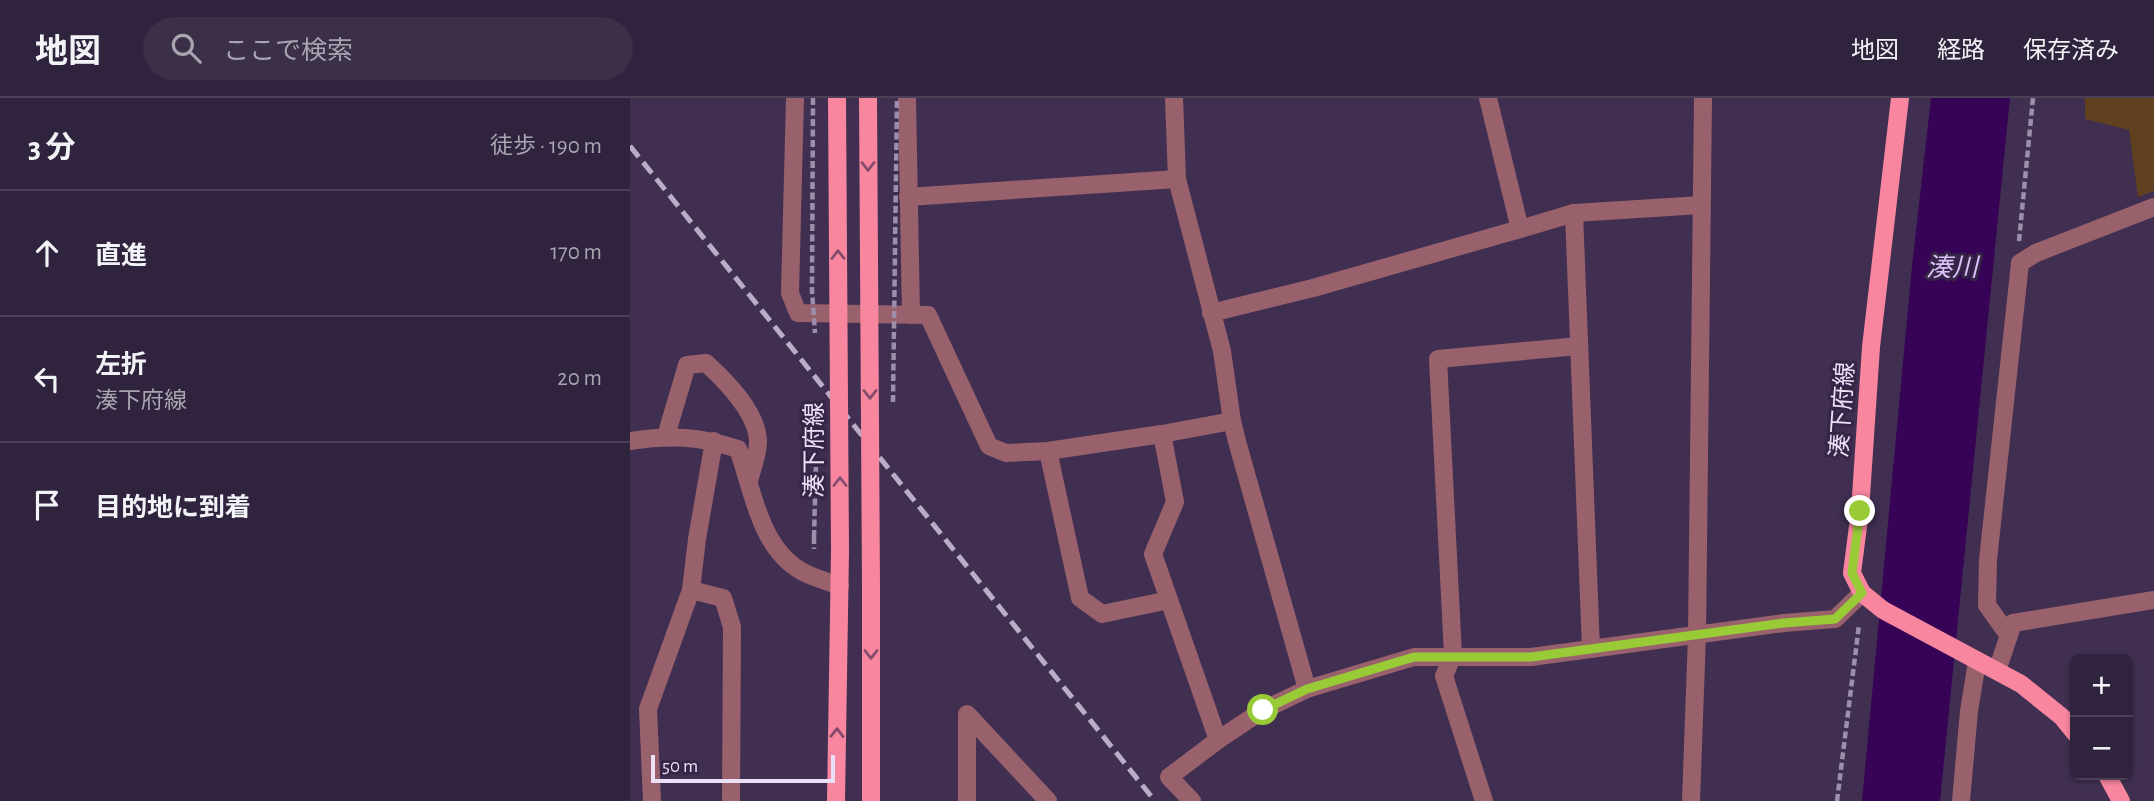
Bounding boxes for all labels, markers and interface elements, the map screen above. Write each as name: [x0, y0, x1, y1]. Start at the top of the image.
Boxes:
search box: [143, 17, 633, 80]
icon: search: [167, 29, 205, 67]
text: 地図: [35, 36, 101, 69]
text: ここで検索: [223, 38, 353, 64]
text: 地図: [1851, 39, 1899, 63]
text: 経路: [1937, 39, 1985, 63]
text: 保存済み: [2023, 39, 2119, 63]
text: 3 分: [28, 133, 75, 163]
text: 徒歩 · 190 m: [490, 135, 602, 158]
one-way arrow: [860, 161, 876, 172]
icon: ahead: [28, 234, 66, 272]
text: 170 m: [550, 241, 602, 264]
text: 直進: [95, 243, 147, 269]
one-way arrow: [830, 249, 846, 260]
water label: 湊川: [1926, 254, 1981, 281]
text: 左折: [95, 352, 147, 378]
icon: left: [28, 360, 66, 398]
street label: 湊下府線: [1826, 361, 1858, 459]
text: 20 m: [557, 367, 602, 390]
one-way arrow: [862, 388, 877, 399]
text: 湊下府線: [95, 390, 187, 413]
street label: 湊下府線: [801, 402, 827, 498]
one-way arrow: [832, 477, 848, 487]
icon: arrive: [28, 486, 66, 524]
text: 目的地に到着: [95, 495, 251, 521]
route end: [1844, 495, 1875, 526]
one-way arrow: [863, 649, 879, 660]
map controls: [2070, 654, 2133, 780]
button: +: [2070, 654, 2133, 717]
route start: [1247, 694, 1278, 725]
button: −: [2070, 717, 2133, 780]
one-way arrow: [829, 727, 845, 738]
scale bar: [651, 752, 835, 784]
text: 50 m: [662, 757, 698, 776]

